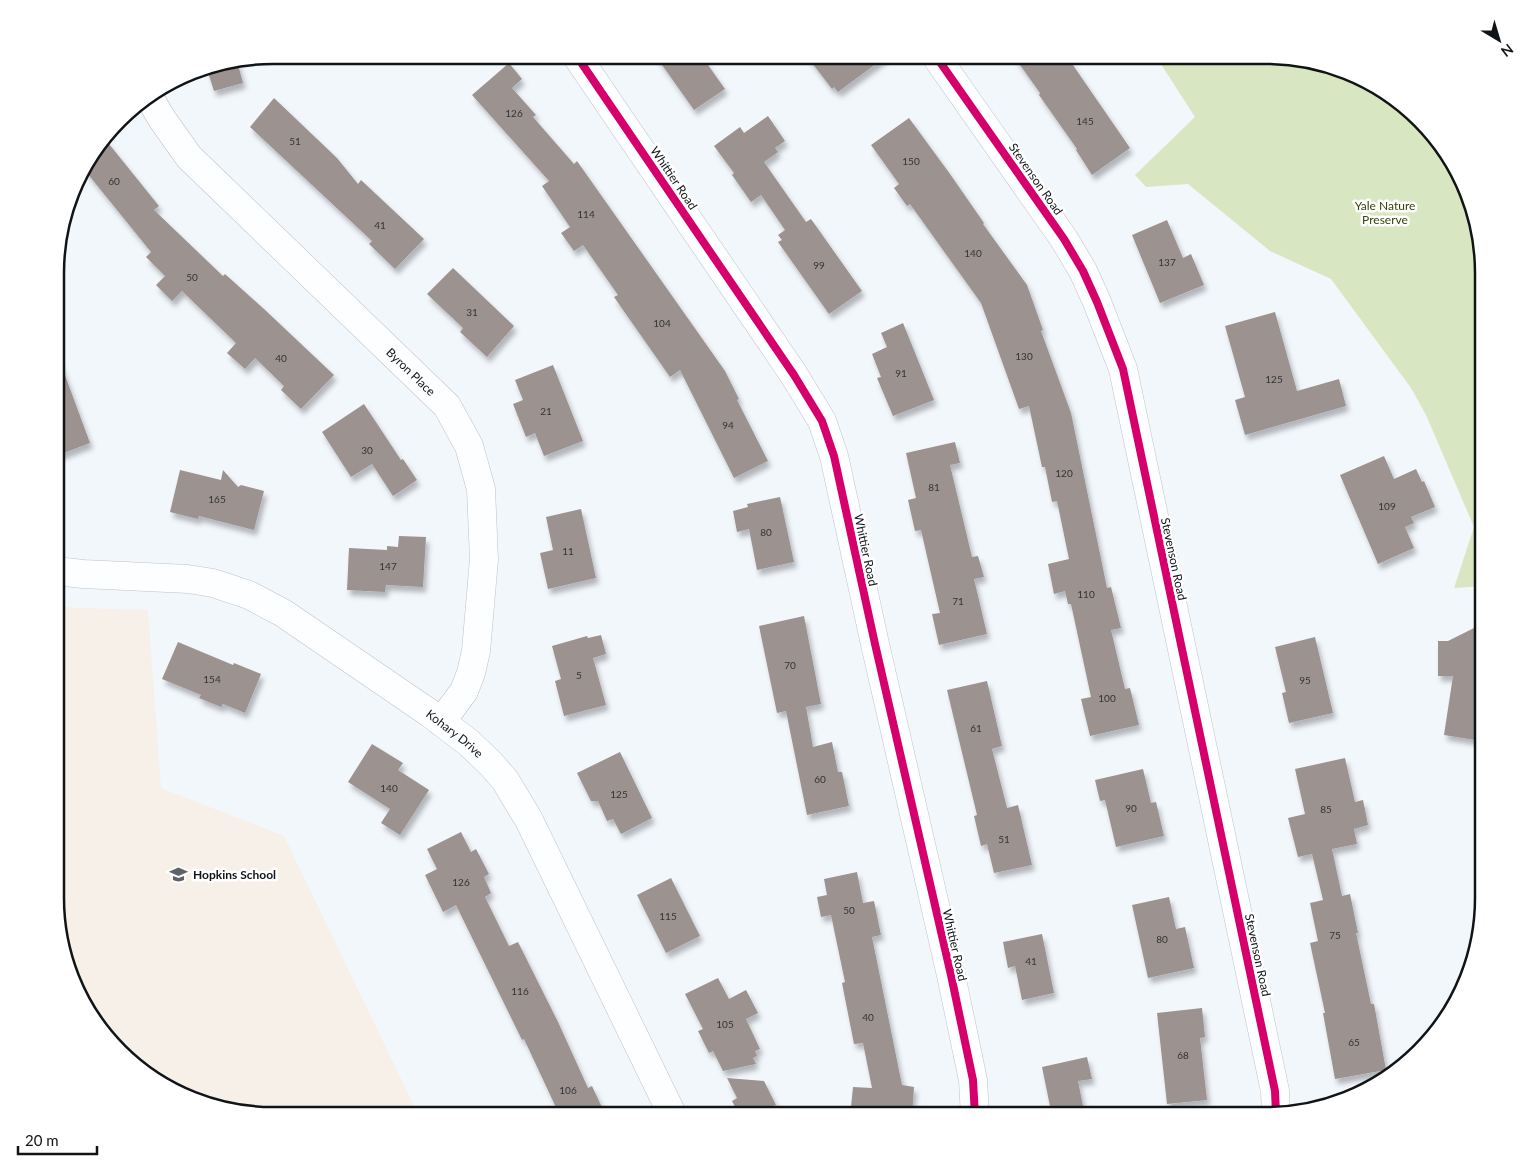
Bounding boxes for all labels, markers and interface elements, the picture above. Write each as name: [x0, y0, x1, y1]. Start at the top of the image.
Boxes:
north arrow: [1474, 15, 1524, 65]
text: N: [1498, 41, 1517, 61]
house number: 126: [505, 107, 523, 119]
house number: 145: [1076, 115, 1094, 127]
house number: 51: [289, 135, 301, 147]
street label: Stevenson Road: [1006, 140, 1066, 218]
street label: Whittier Road: [647, 143, 701, 213]
house number: 150: [902, 155, 920, 167]
house number: 60: [108, 175, 120, 187]
park label: Yale Nature Preserve: [1355, 198, 1415, 227]
house number: 114: [577, 208, 595, 220]
house number: 41: [374, 219, 386, 231]
house number: 140: [964, 247, 982, 259]
house number: 137: [1158, 256, 1176, 268]
house number: 99: [813, 259, 825, 271]
house number: 50: [186, 271, 198, 283]
house number: 31: [466, 306, 478, 318]
house number: 104: [653, 317, 671, 329]
street label: Byron Place: [384, 344, 439, 399]
house number: 130: [1015, 350, 1033, 362]
house number: 40: [275, 352, 287, 364]
house number: 91: [895, 367, 907, 379]
house number: 125: [1265, 373, 1283, 385]
house number: 21: [540, 405, 552, 417]
house number: 94: [722, 419, 734, 431]
house number: 30: [361, 444, 373, 456]
house number: 120: [1055, 467, 1073, 479]
house number: 81: [928, 481, 940, 493]
house number: 165: [208, 493, 226, 505]
house number: 109: [1378, 500, 1396, 512]
street label: Whittier Road: [851, 513, 881, 587]
street label: Stevenson Road: [1158, 516, 1190, 602]
house number: 80: [760, 526, 772, 538]
house number: 11: [562, 545, 574, 557]
house number: 147: [379, 560, 397, 572]
house number: 110: [1077, 588, 1095, 600]
house number: 71: [952, 595, 964, 607]
house number: 70: [784, 659, 796, 671]
house number: 5: [576, 669, 582, 681]
house number: 154: [203, 673, 221, 685]
house number: 95: [1299, 674, 1311, 686]
house number: 100: [1098, 692, 1116, 704]
street label: Kohary Drive: [424, 706, 487, 760]
house number: 61: [970, 722, 982, 734]
house number: 60: [814, 773, 826, 785]
house number: 140: [380, 782, 398, 794]
house number: 125: [610, 788, 628, 800]
house number: 90: [1125, 802, 1137, 814]
house number: 85: [1320, 803, 1332, 815]
house number: 51: [998, 833, 1010, 845]
school or university icon: Hopkins School: [169, 864, 189, 884]
place label: Hopkins School: [193, 867, 276, 882]
house number: 126: [452, 876, 470, 888]
house number: 50: [843, 904, 855, 916]
street label: Whittier Road: [939, 908, 971, 982]
house number: 115: [659, 910, 677, 922]
street label: Stevenson Road: [1242, 912, 1274, 998]
house number: 75: [1329, 929, 1341, 941]
house number: 80: [1156, 933, 1168, 945]
house number: 41: [1025, 955, 1037, 967]
house number: 116: [511, 985, 529, 997]
house number: 40: [862, 1011, 874, 1023]
house number: 105: [716, 1018, 734, 1030]
house number: 65: [1348, 1036, 1360, 1048]
house number: 68: [1177, 1049, 1189, 1061]
house number: 106: [559, 1084, 577, 1096]
scale bar: [18, 1124, 96, 1156]
text: 20 m: [25, 1131, 59, 1149]

